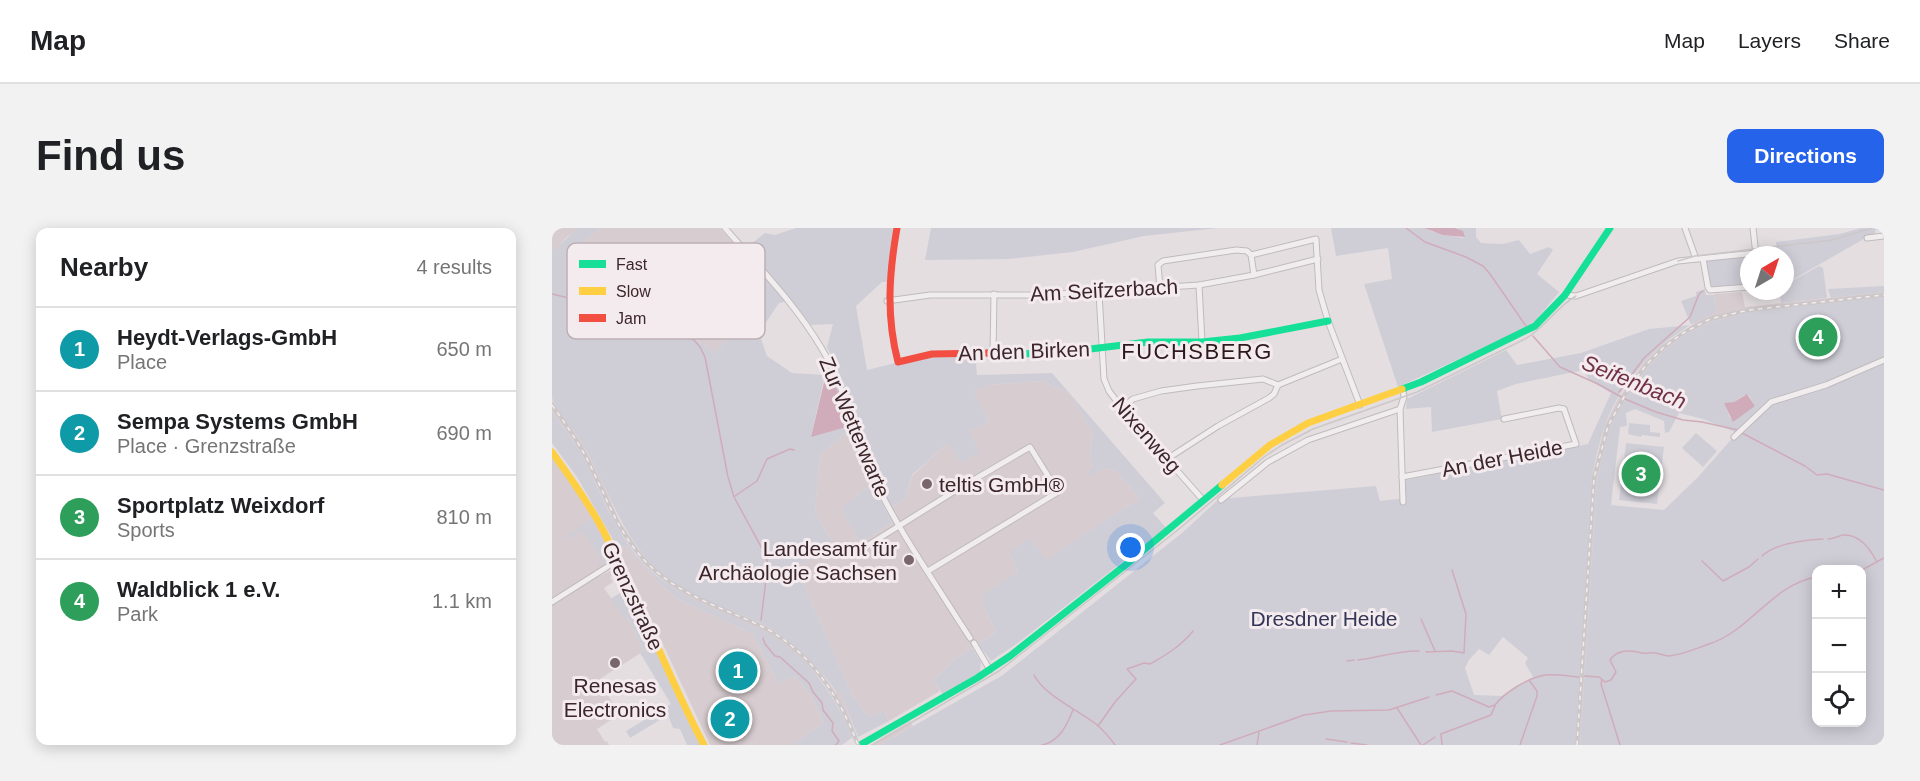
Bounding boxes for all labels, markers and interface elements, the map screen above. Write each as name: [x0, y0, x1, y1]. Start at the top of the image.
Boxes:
text: Map: [30, 25, 86, 56]
text: Map: [1664, 29, 1705, 52]
text: Layers: [1738, 29, 1801, 52]
text: Share: [1834, 29, 1890, 52]
button: Directions: [1727, 129, 1884, 183]
text: Find us: [36, 132, 185, 179]
legend: [567, 243, 765, 339]
north arrow: [1740, 246, 1794, 300]
text: Nearby: [60, 252, 148, 282]
text: 4 results: [416, 256, 492, 278]
text: Fast: [616, 256, 648, 273]
street label: Am Seifzerbach: [1029, 275, 1179, 305]
text: Slow: [616, 283, 651, 300]
text: Jam: [616, 310, 646, 327]
pin: 4: [1798, 314, 1838, 360]
text: Heydt-Verlags-GmbH: [117, 325, 337, 350]
street label: An den Birken: [958, 337, 1090, 365]
text: 1: [74, 338, 85, 360]
text: 650 m: [436, 338, 492, 360]
district label: FUCHSBERG: [1121, 339, 1273, 364]
water label: Seifenbach: [1578, 350, 1690, 414]
text: Place: [117, 351, 167, 373]
street label: Zur Wetterwarte: [815, 353, 895, 501]
street label: Nixenweg: [1108, 393, 1186, 477]
text: Sempa Systems GmbH: [117, 409, 358, 434]
text: 2: [74, 422, 85, 444]
text: 690 m: [436, 422, 492, 444]
text: Place · Grenzstraße: [117, 435, 296, 457]
street label: An der Heide: [1440, 435, 1564, 481]
pin: 3: [1622, 452, 1660, 496]
place label: teltis GmbH®: [939, 473, 1065, 496]
marker: teltis GmbH®: [920, 477, 934, 491]
text: Sportplatz Weixdorf: [117, 493, 324, 518]
text: 3: [74, 506, 85, 528]
text: 810 m: [436, 506, 492, 528]
text: Sports: [117, 519, 175, 541]
your location: [1116, 533, 1145, 562]
place label: Landesamt für Archäologie Sachsen: [699, 537, 897, 584]
street label: Grenzstraße: [598, 538, 668, 654]
marker: Landesamt für Archäologie Sachsen: [902, 553, 916, 567]
map controls: [1812, 565, 1866, 727]
button: +: [1812, 565, 1866, 619]
text: Waldblick 1 e.V.: [117, 577, 280, 602]
text: 4: [74, 590, 85, 612]
text: 1.1 km: [432, 590, 492, 612]
text: Park: [117, 603, 158, 625]
park label: Dresdner Heide: [1250, 607, 1398, 630]
button: −: [1812, 619, 1866, 673]
pin: 1: [718, 648, 758, 694]
marker: Renesas Electronics: [608, 656, 622, 670]
button: locate: [1812, 673, 1866, 727]
place label: Renesas Electronics: [564, 674, 666, 721]
pin: 2: [710, 696, 750, 742]

